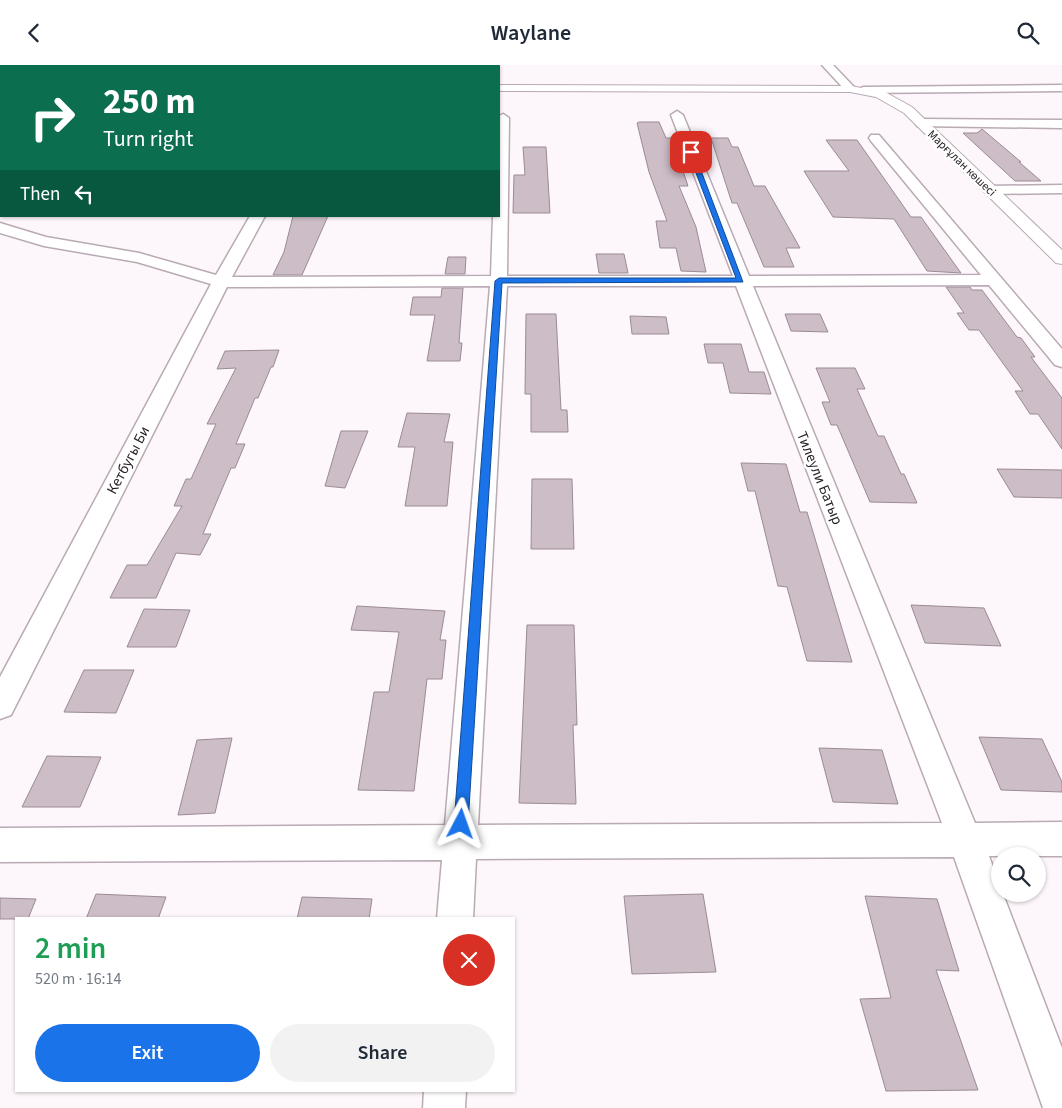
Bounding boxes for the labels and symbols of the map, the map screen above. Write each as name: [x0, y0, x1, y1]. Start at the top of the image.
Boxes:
street label: Марғұлан көшесі: [924, 126, 1000, 201]
pin: [670, 131, 712, 173]
street label: Кетбугы Би: [102, 423, 155, 498]
street label: Тилеули Батыр: [791, 428, 848, 528]
position arrow: [434, 797, 486, 849]

